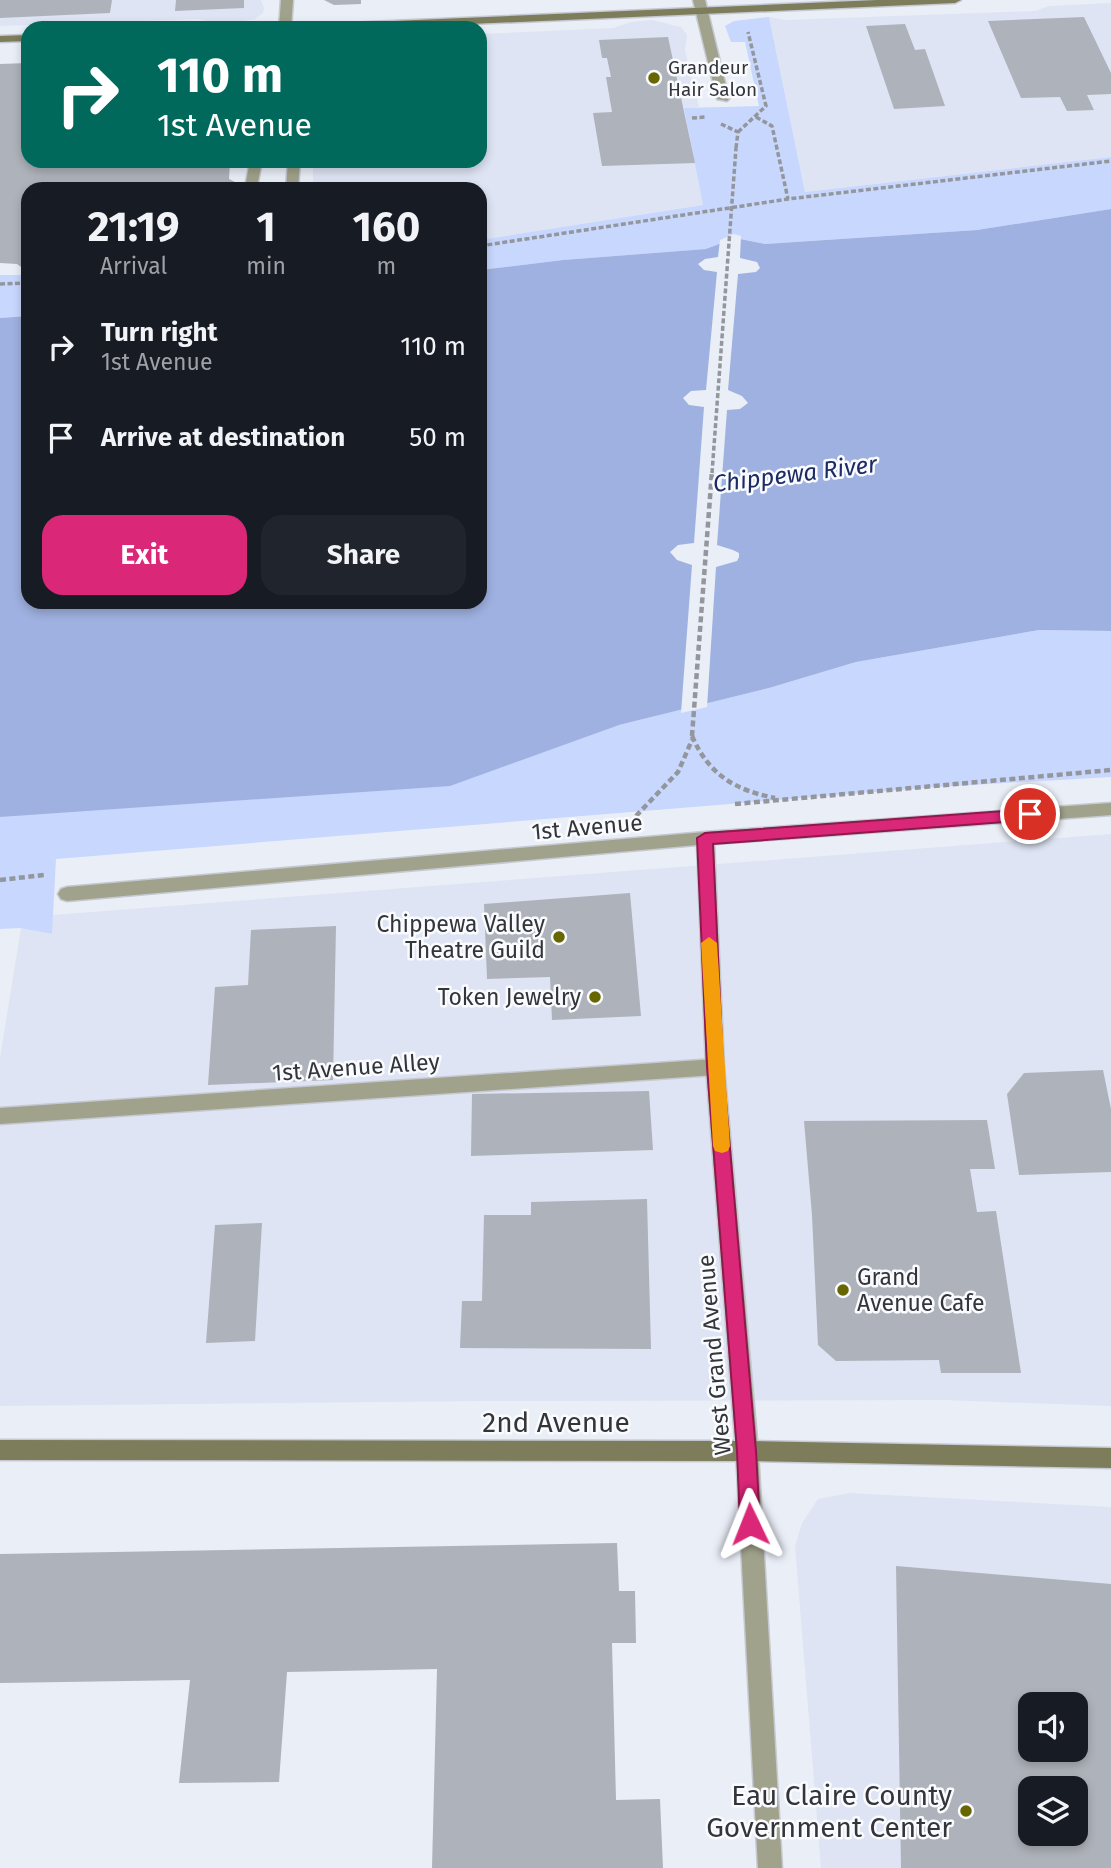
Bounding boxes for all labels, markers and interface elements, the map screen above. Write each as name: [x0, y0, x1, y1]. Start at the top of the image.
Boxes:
text: 110 m: [157, 46, 283, 105]
icon: right: [42, 49, 133, 140]
place label: Grandeur Hair Salon: [668, 56, 757, 101]
marker: Grandeur Hair Salon: [646, 70, 662, 86]
text: 1st Avenue: [157, 106, 312, 144]
text: 21:19: [88, 202, 180, 252]
text: 1: [256, 202, 276, 252]
text: 160: [353, 202, 420, 252]
text: Arrival: [100, 252, 167, 280]
text: min: [246, 252, 286, 280]
text: m: [377, 252, 396, 280]
text: Turn right: [101, 317, 218, 348]
icon: right: [42, 328, 80, 366]
text: 110 m: [400, 331, 466, 362]
text: 1st Avenue: [101, 348, 212, 376]
icon: arrive: [42, 419, 80, 457]
text: Arrive at destination: [101, 422, 345, 453]
text: 50 m: [409, 422, 466, 453]
water label: Chippewa River: [711, 450, 879, 498]
button: Exit: [42, 515, 247, 595]
button: Share: [261, 515, 466, 595]
pin: [1000, 784, 1060, 844]
icon: arrive: [1011, 795, 1049, 833]
street label: 1st Avenue: [530, 808, 644, 846]
place label: Chippewa Valley Theatre Guild: [376, 910, 546, 964]
marker: Chippewa Valley Theatre Guild: [551, 929, 567, 945]
place label: Token Jewelry: [438, 983, 582, 1011]
marker: Token Jewelry: [587, 989, 603, 1005]
street label: 1st Avenue Alley: [271, 1047, 441, 1087]
street label: West Grand Avenue: [691, 1254, 737, 1456]
place label: Grand Avenue Cafe: [857, 1263, 985, 1317]
marker: Grand Avenue Cafe: [835, 1282, 851, 1298]
street label: 2nd Avenue: [482, 1406, 630, 1439]
position arrow: [713, 1487, 787, 1561]
map controls: [1018, 1692, 1088, 1846]
button: sound: [1018, 1692, 1088, 1762]
button: layers: [1018, 1776, 1088, 1846]
place label: Eau Claire County Government Center: [706, 1779, 952, 1844]
marker: Eau Claire County Government Center: [958, 1803, 974, 1819]

